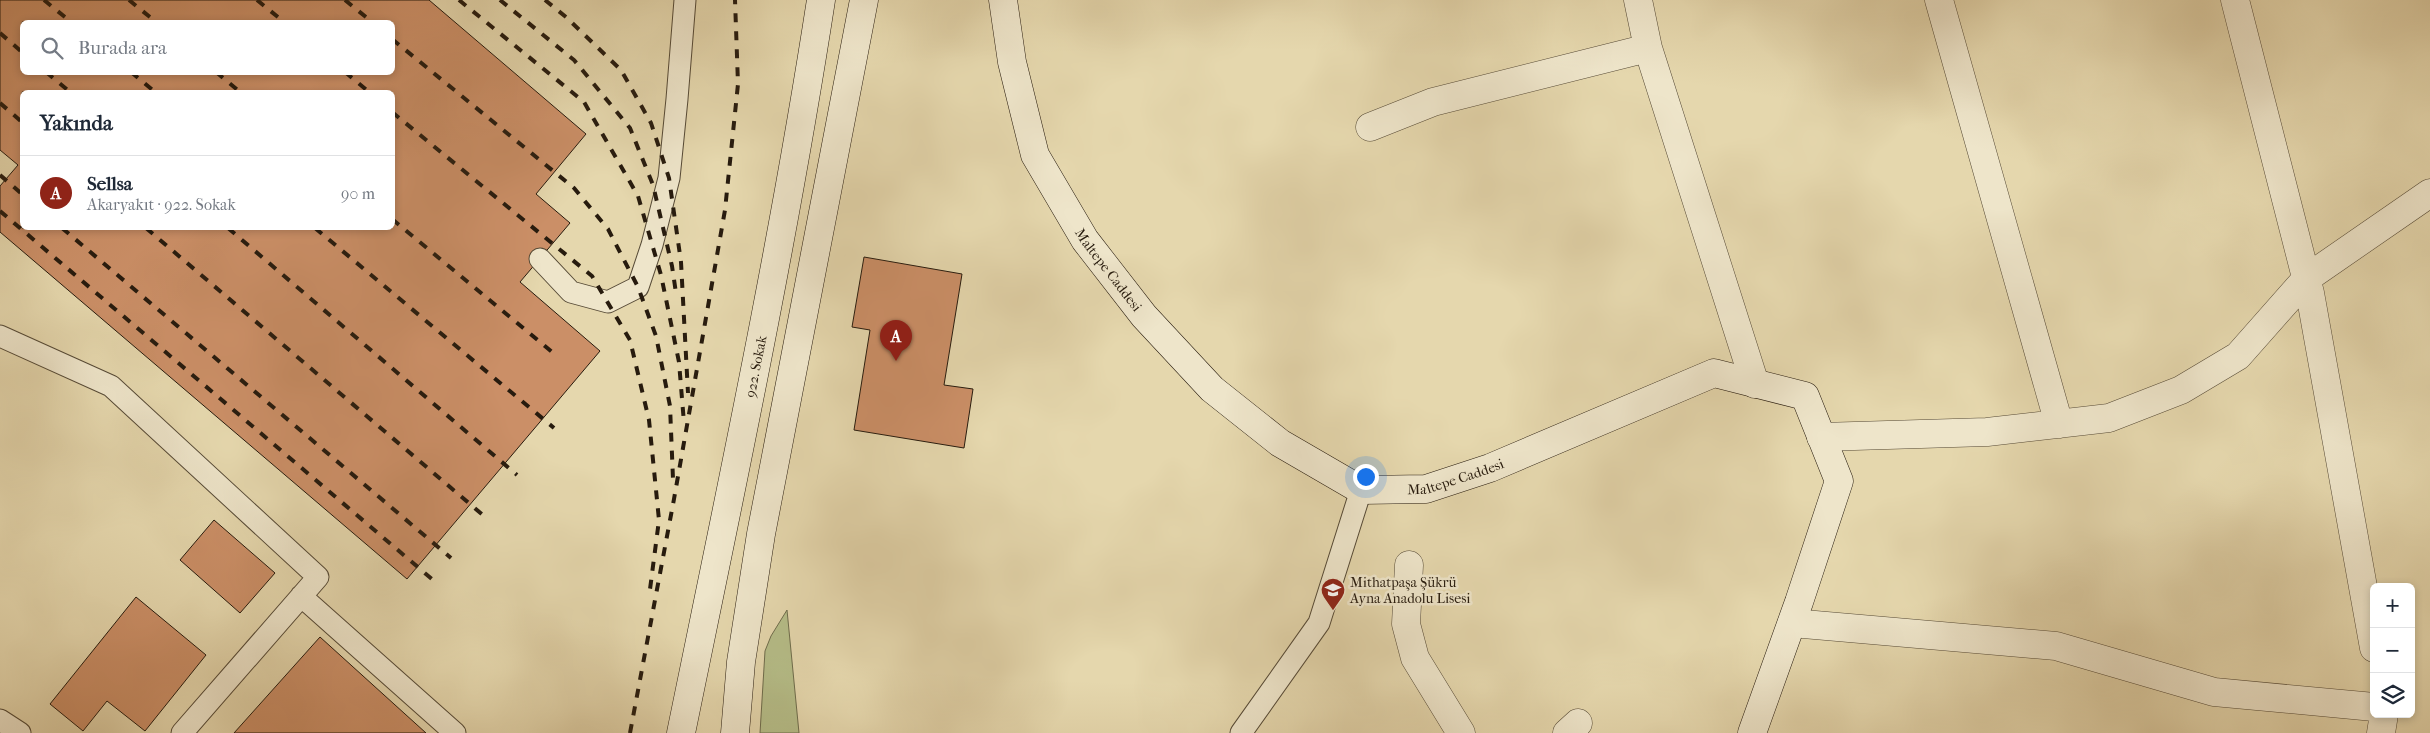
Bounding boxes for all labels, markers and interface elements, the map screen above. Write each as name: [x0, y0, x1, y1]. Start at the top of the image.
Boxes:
search box: [20, 20, 395, 75]
icon: search: [38, 34, 66, 62]
text: Burada ara: [78, 37, 167, 59]
text: Yakında: [40, 111, 113, 135]
text: Sellsa: [87, 173, 132, 195]
text: A: [51, 184, 61, 203]
text: 90 m: [341, 184, 375, 203]
text: Akaryakıt · 922. Sokak: [87, 195, 236, 214]
street label: Maltepe Caddesi: [1072, 225, 1146, 315]
pin: A: [880, 320, 912, 361]
street label: 922. Sokak: [741, 333, 770, 399]
street label: Maltepe Caddesi: [1407, 455, 1506, 498]
your location: [1353, 464, 1379, 490]
place label: Mithatpaşa Şükrü Ayna Anadolu Lisesi: [1349, 574, 1470, 607]
school or university icon: Mithatpaşa Şükrü Ayna Anadolu Lisesi: [1320, 577, 1346, 611]
map controls: [2370, 583, 2415, 718]
button: +: [2370, 583, 2415, 628]
button: −: [2370, 628, 2415, 673]
button: layers: [2370, 673, 2415, 718]

